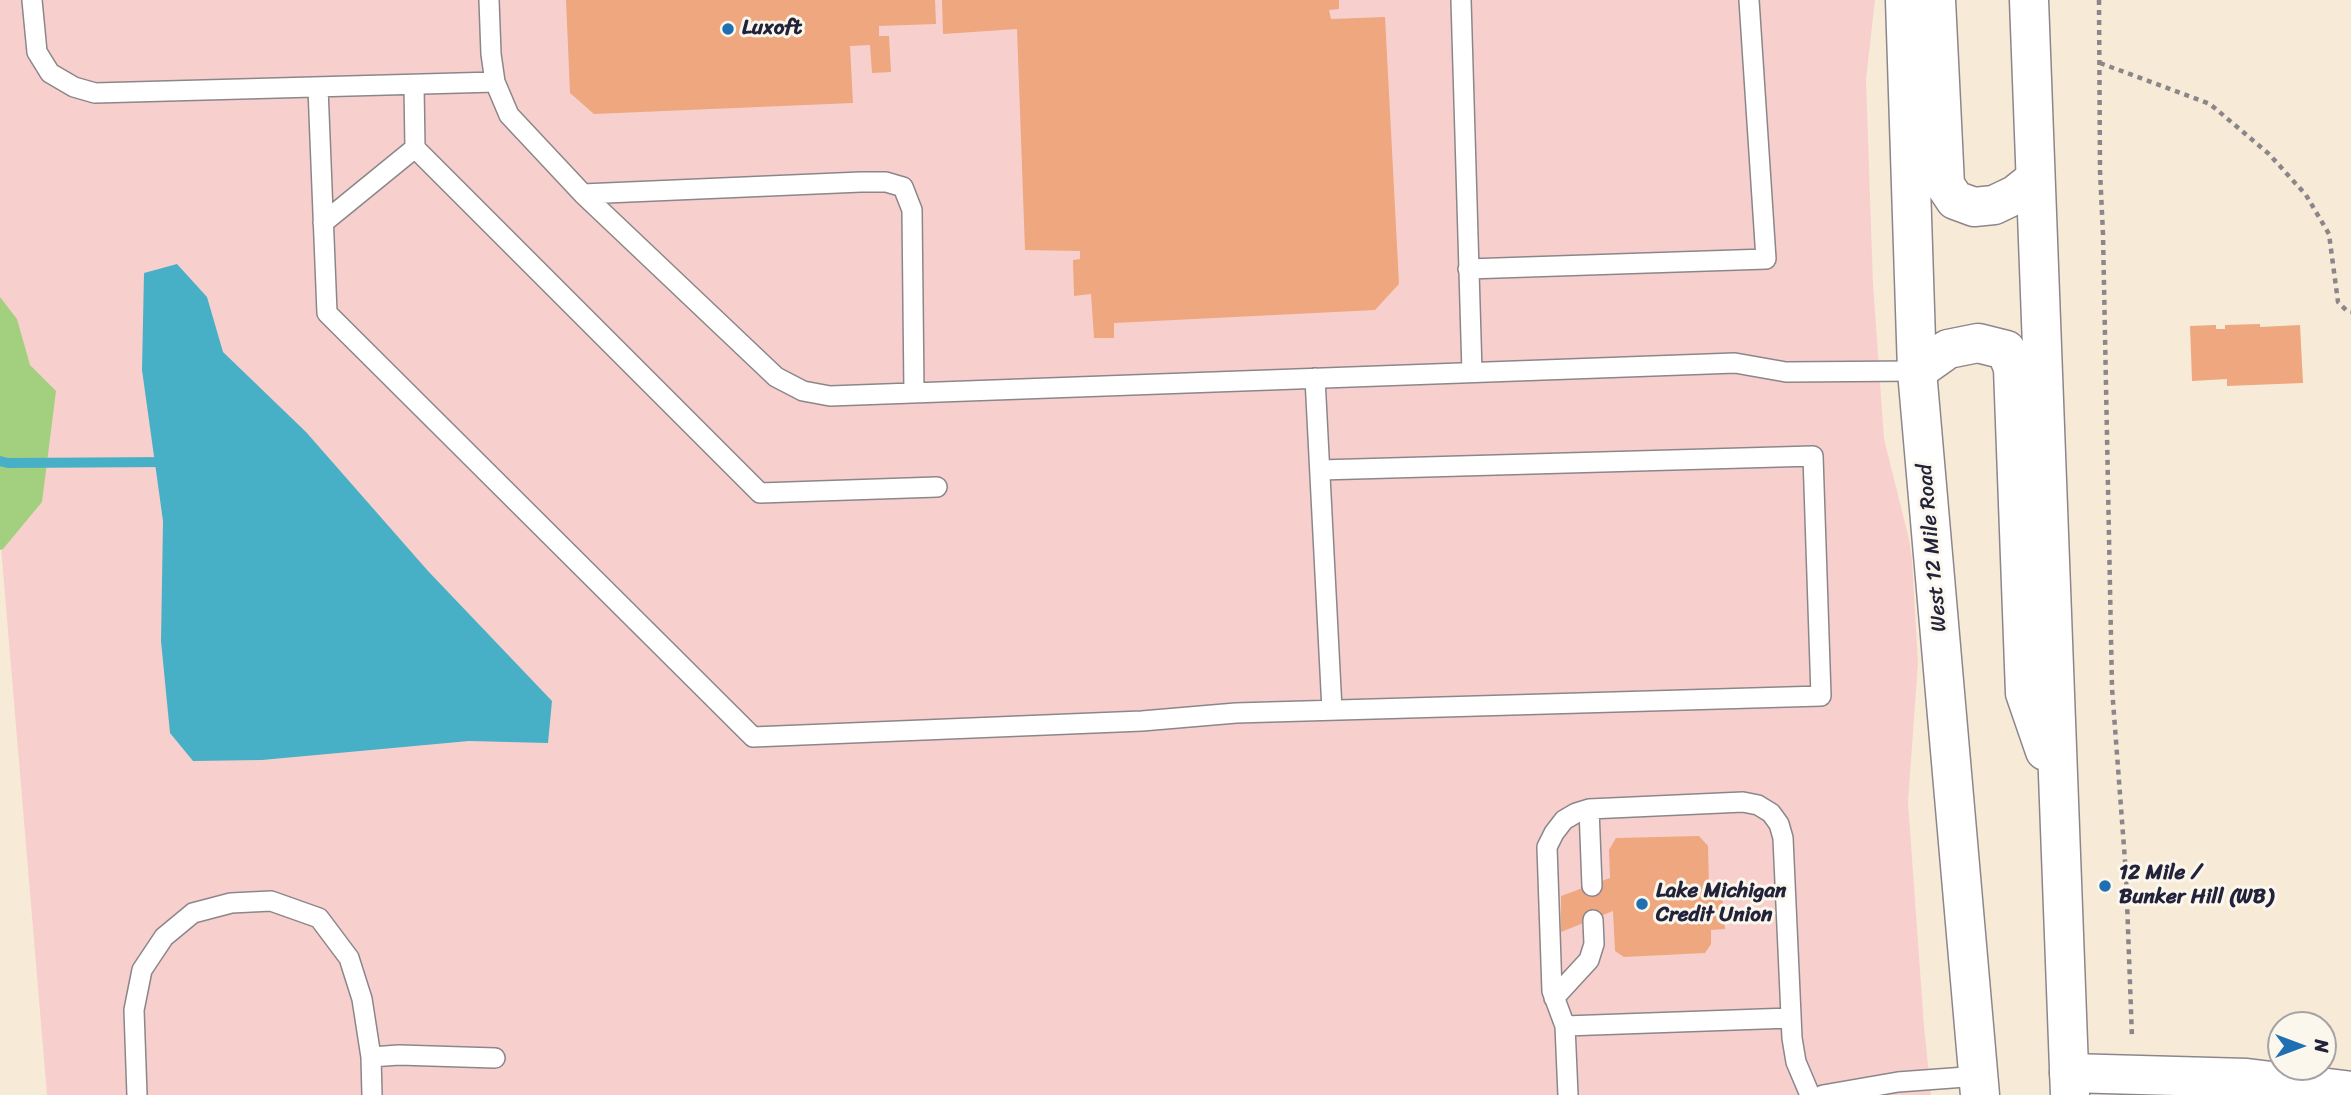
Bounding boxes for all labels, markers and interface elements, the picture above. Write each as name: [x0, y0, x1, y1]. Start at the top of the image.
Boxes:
place label: Luxoft: [742, 16, 802, 42]
marker: Luxoft: [720, 21, 736, 37]
street label: West 12 Mile Road: [1913, 463, 1953, 633]
place label: 12 Mile / Bunker Hill (WB): [2119, 861, 2273, 911]
marker: 12 Mile / Bunker Hill (WB): [2097, 878, 2113, 894]
place label: Lake Michigan Credit Union: [1656, 879, 1786, 929]
marker: Lake Michigan Credit Union: [1634, 896, 1650, 912]
north arrow: [2267, 1011, 2337, 1081]
text: N: [2305, 1039, 2338, 1053]

